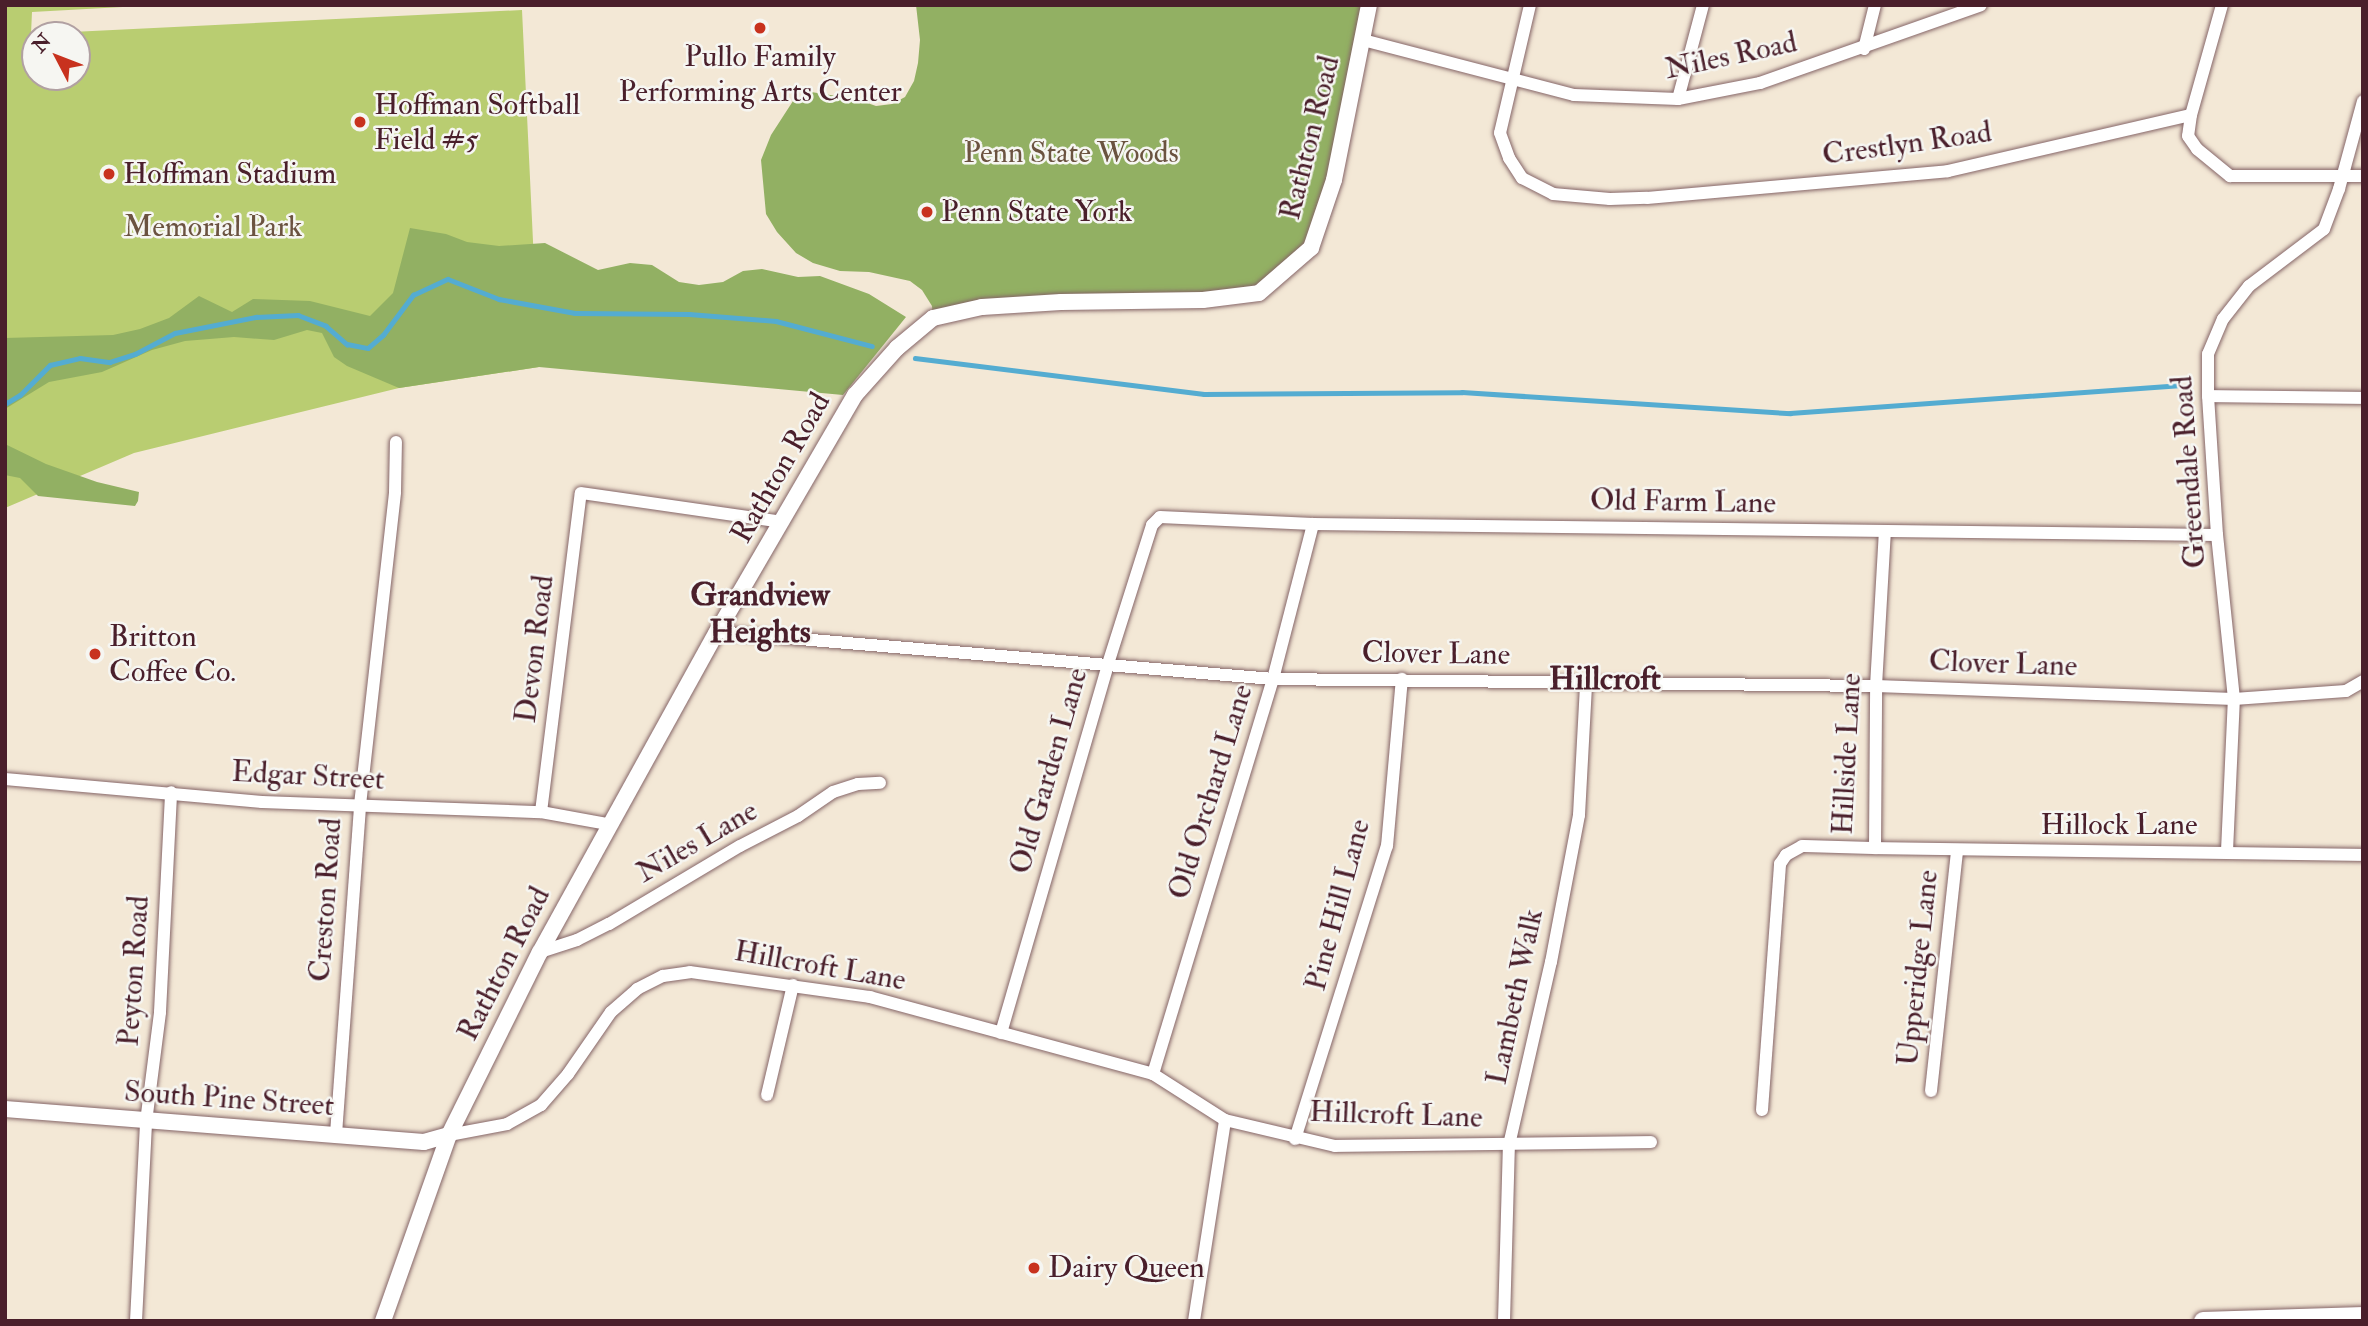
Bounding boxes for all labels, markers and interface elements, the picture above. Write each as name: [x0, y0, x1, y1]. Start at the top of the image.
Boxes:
marker: Pullo Family Performing Arts Center: [752, 20, 768, 36]
north arrow: [21, 21, 91, 91]
street label: Niles Road: [1662, 24, 1800, 88]
text: N: [27, 29, 56, 58]
place label: Pullo Family Performing Arts Center: [618, 39, 902, 110]
street label: Rathton Road: [1272, 52, 1348, 224]
place label: Hoffman Softball Field #5: [374, 87, 580, 158]
marker: Hoffman Softball Field #5: [352, 114, 368, 130]
street label: Crestlyn Road: [1820, 114, 1994, 174]
park label: Penn State Woods: [963, 135, 1179, 171]
place label: Hoffman Stadium: [123, 156, 336, 192]
marker: Hoffman Stadium: [101, 166, 117, 182]
place label: Penn State York: [941, 194, 1132, 230]
marker: Penn State York: [919, 204, 935, 220]
park label: Memorial Park: [124, 209, 302, 245]
street label: Greendale Road: [2164, 374, 2214, 570]
street label: Rathton Road: [723, 386, 839, 550]
street label: Old Farm Lane: [1590, 482, 1776, 522]
street label: Devon Road: [508, 573, 562, 725]
district label: Grandview Heights: [690, 577, 830, 652]
place label: Britton Coffee Co.: [109, 619, 236, 690]
street label: Clover Lane: [1361, 635, 1511, 673]
street label: Clover Lane: [1928, 643, 2078, 685]
marker: Britton Coffee Co.: [87, 646, 103, 662]
district label: Hillcroft: [1549, 660, 1661, 698]
street label: Old Garden Lane: [1002, 664, 1096, 878]
street label: Hillside Lane: [1825, 672, 1869, 836]
street label: Old Orchard Lane: [1161, 680, 1261, 904]
street label: Edgar Street: [231, 754, 385, 798]
street label: Niles Lane: [630, 793, 764, 891]
street label: Hillock Lane: [2040, 807, 2198, 843]
street label: Pine Hill Lane: [1298, 815, 1378, 995]
street label: Creston Road: [302, 817, 350, 983]
street label: Upperidge Lane: [1890, 868, 1946, 1068]
street label: Rathton Road: [450, 881, 558, 1047]
street label: Peyton Road: [111, 894, 157, 1048]
street label: Lambeth Walk: [1479, 906, 1551, 1088]
street label: Hillcroft Lane: [732, 933, 908, 999]
street label: South Pine Street: [123, 1074, 335, 1124]
street label: Hillcroft Lane: [1309, 1094, 1483, 1136]
place label: Dairy Queen: [1048, 1250, 1205, 1286]
marker: Dairy Queen: [1026, 1260, 1042, 1276]

